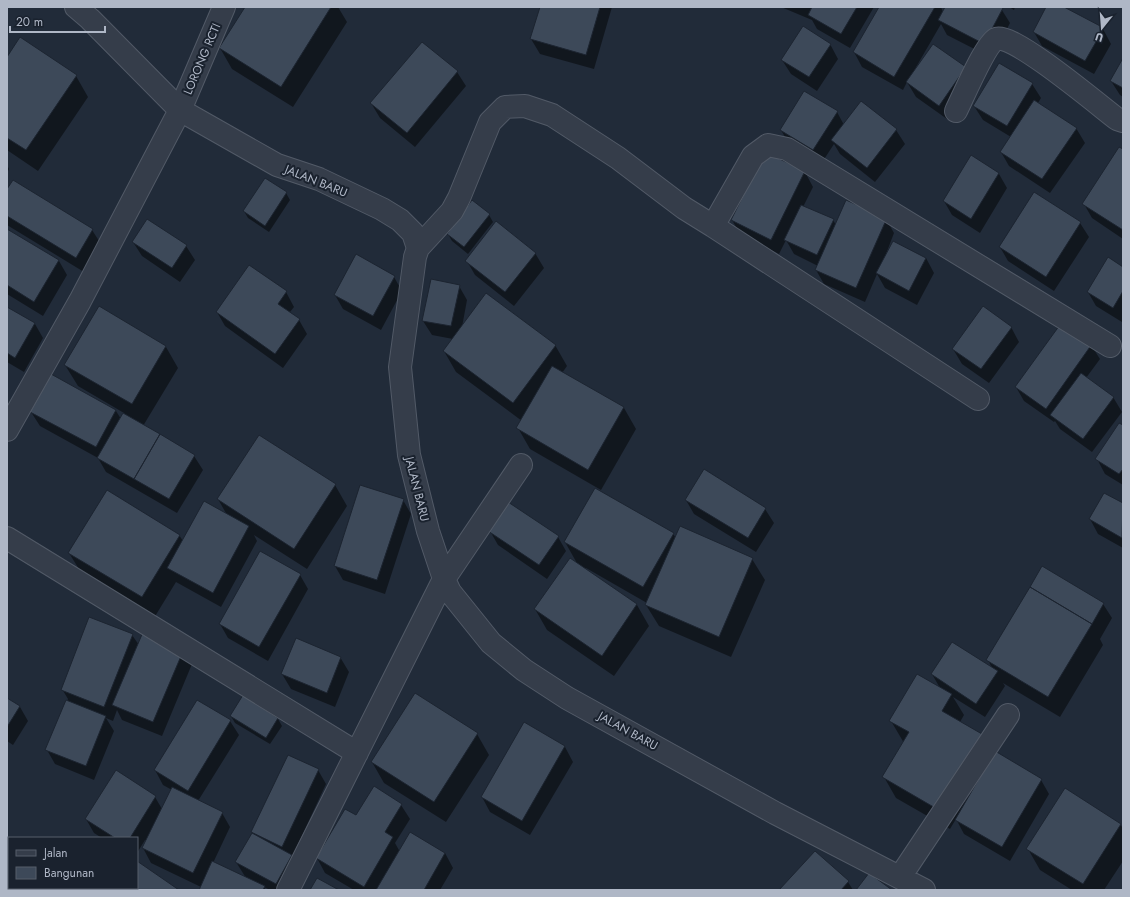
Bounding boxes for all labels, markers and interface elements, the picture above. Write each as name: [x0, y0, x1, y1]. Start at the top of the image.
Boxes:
scale bar: [10, 8, 105, 34]
north arrow: [1082, 8, 1122, 48]
text: 20 m: [16, 13, 43, 31]
street label: LORONG RCTI: [179, 20, 225, 98]
text: U: [1093, 29, 1105, 46]
street label: JALAN BARU: [280, 160, 350, 202]
street label: JALAN BARU: [400, 453, 434, 523]
street label: JALAN BARU: [593, 706, 661, 755]
legend: [8, 837, 138, 889]
text: Jalan: [42, 844, 67, 862]
text: Bangunan: [44, 864, 94, 882]

